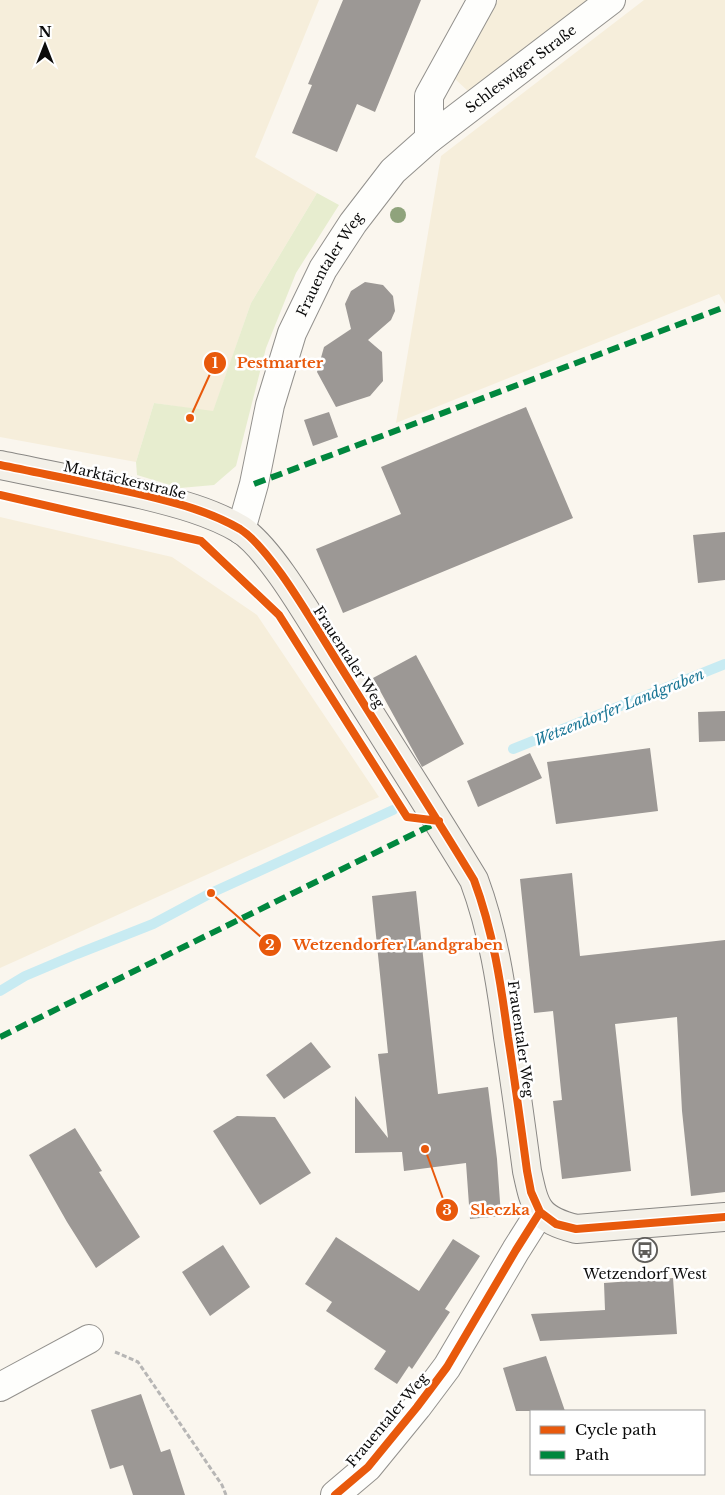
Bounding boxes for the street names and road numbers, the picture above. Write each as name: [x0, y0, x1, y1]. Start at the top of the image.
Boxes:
street label: Schleswiger Straße: [462, 21, 580, 117]
street label: Frauentaler Weg: [292, 208, 367, 320]
street label: Marktäckerstraße: [62, 457, 188, 503]
street label: Frauentaler Weg: [309, 603, 389, 712]
street label: Frauentaler Weg: [504, 979, 538, 1099]
street label: Frauentaler Weg: [342, 1369, 432, 1471]

